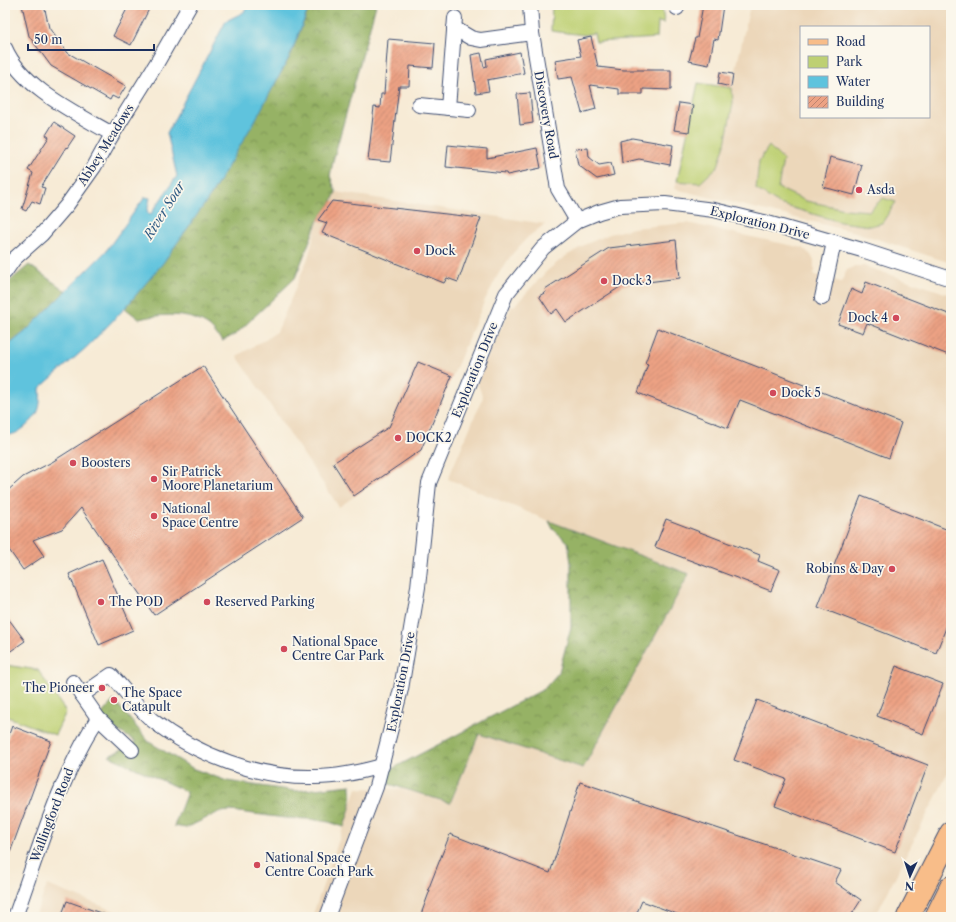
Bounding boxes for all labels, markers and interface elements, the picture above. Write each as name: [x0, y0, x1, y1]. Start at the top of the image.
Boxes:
scale bar: [28, 26, 154, 52]
legend: [800, 26, 930, 118]
text: 50 m: [34, 32, 63, 47]
text: Road: [836, 34, 866, 49]
text: Park: [836, 54, 863, 69]
street label: Discovery Road: [531, 70, 562, 161]
text: Water: [835, 74, 870, 89]
text: Building: [836, 94, 884, 109]
street label: Abbey Meadows: [74, 101, 137, 189]
water label: River Soar: [140, 177, 188, 243]
place label: Asda: [866, 182, 895, 197]
marker: Asda: [854, 185, 864, 195]
street label: Exploration Drive: [709, 203, 812, 242]
place label: Dock: [425, 243, 456, 258]
marker: Dock: [412, 246, 422, 256]
place label: Dock 3: [612, 273, 652, 288]
marker: Dock 3: [599, 276, 609, 286]
place label: Dock 4: [848, 310, 888, 325]
marker: Dock 4: [891, 313, 901, 323]
street label: Exploration Drive: [448, 319, 501, 420]
place label: Dock 5: [781, 385, 821, 400]
marker: Dock 5: [768, 388, 778, 398]
place label: DOCK2: [406, 430, 452, 445]
marker: DOCK2: [393, 433, 403, 443]
place label: Boosters: [81, 455, 131, 470]
marker: Boosters: [68, 458, 78, 468]
place label: Sir Patrick Moore Planetarium: [162, 464, 273, 493]
marker: Sir Patrick Moore Planetarium: [149, 474, 159, 484]
place label: National Space Centre: [162, 501, 239, 530]
marker: National Space Centre: [149, 511, 159, 521]
place label: Robins & Day: [806, 561, 884, 576]
marker: Robins & Day: [887, 564, 897, 574]
place label: The POD: [109, 594, 163, 609]
place label: Reserved Parking: [215, 594, 315, 609]
marker: The POD: [96, 597, 106, 607]
marker: Reserved Parking: [202, 597, 212, 607]
street label: Exploration Drive: [383, 630, 418, 733]
place label: National Space Centre Car Park: [292, 634, 385, 663]
marker: National Space Centre Car Park: [279, 644, 289, 654]
place label: The Pioneer: [23, 680, 94, 695]
marker: The Pioneer: [97, 683, 107, 693]
place label: The Space Catapult: [122, 685, 183, 714]
marker: The Space Catapult: [109, 695, 119, 705]
street label: Wallingford Road: [26, 765, 77, 865]
place label: National Space Centre Coach Park: [265, 850, 375, 879]
north arrow: [890, 856, 930, 896]
marker: National Space Centre Coach Park: [252, 860, 262, 870]
text: N: [904, 879, 915, 893]

